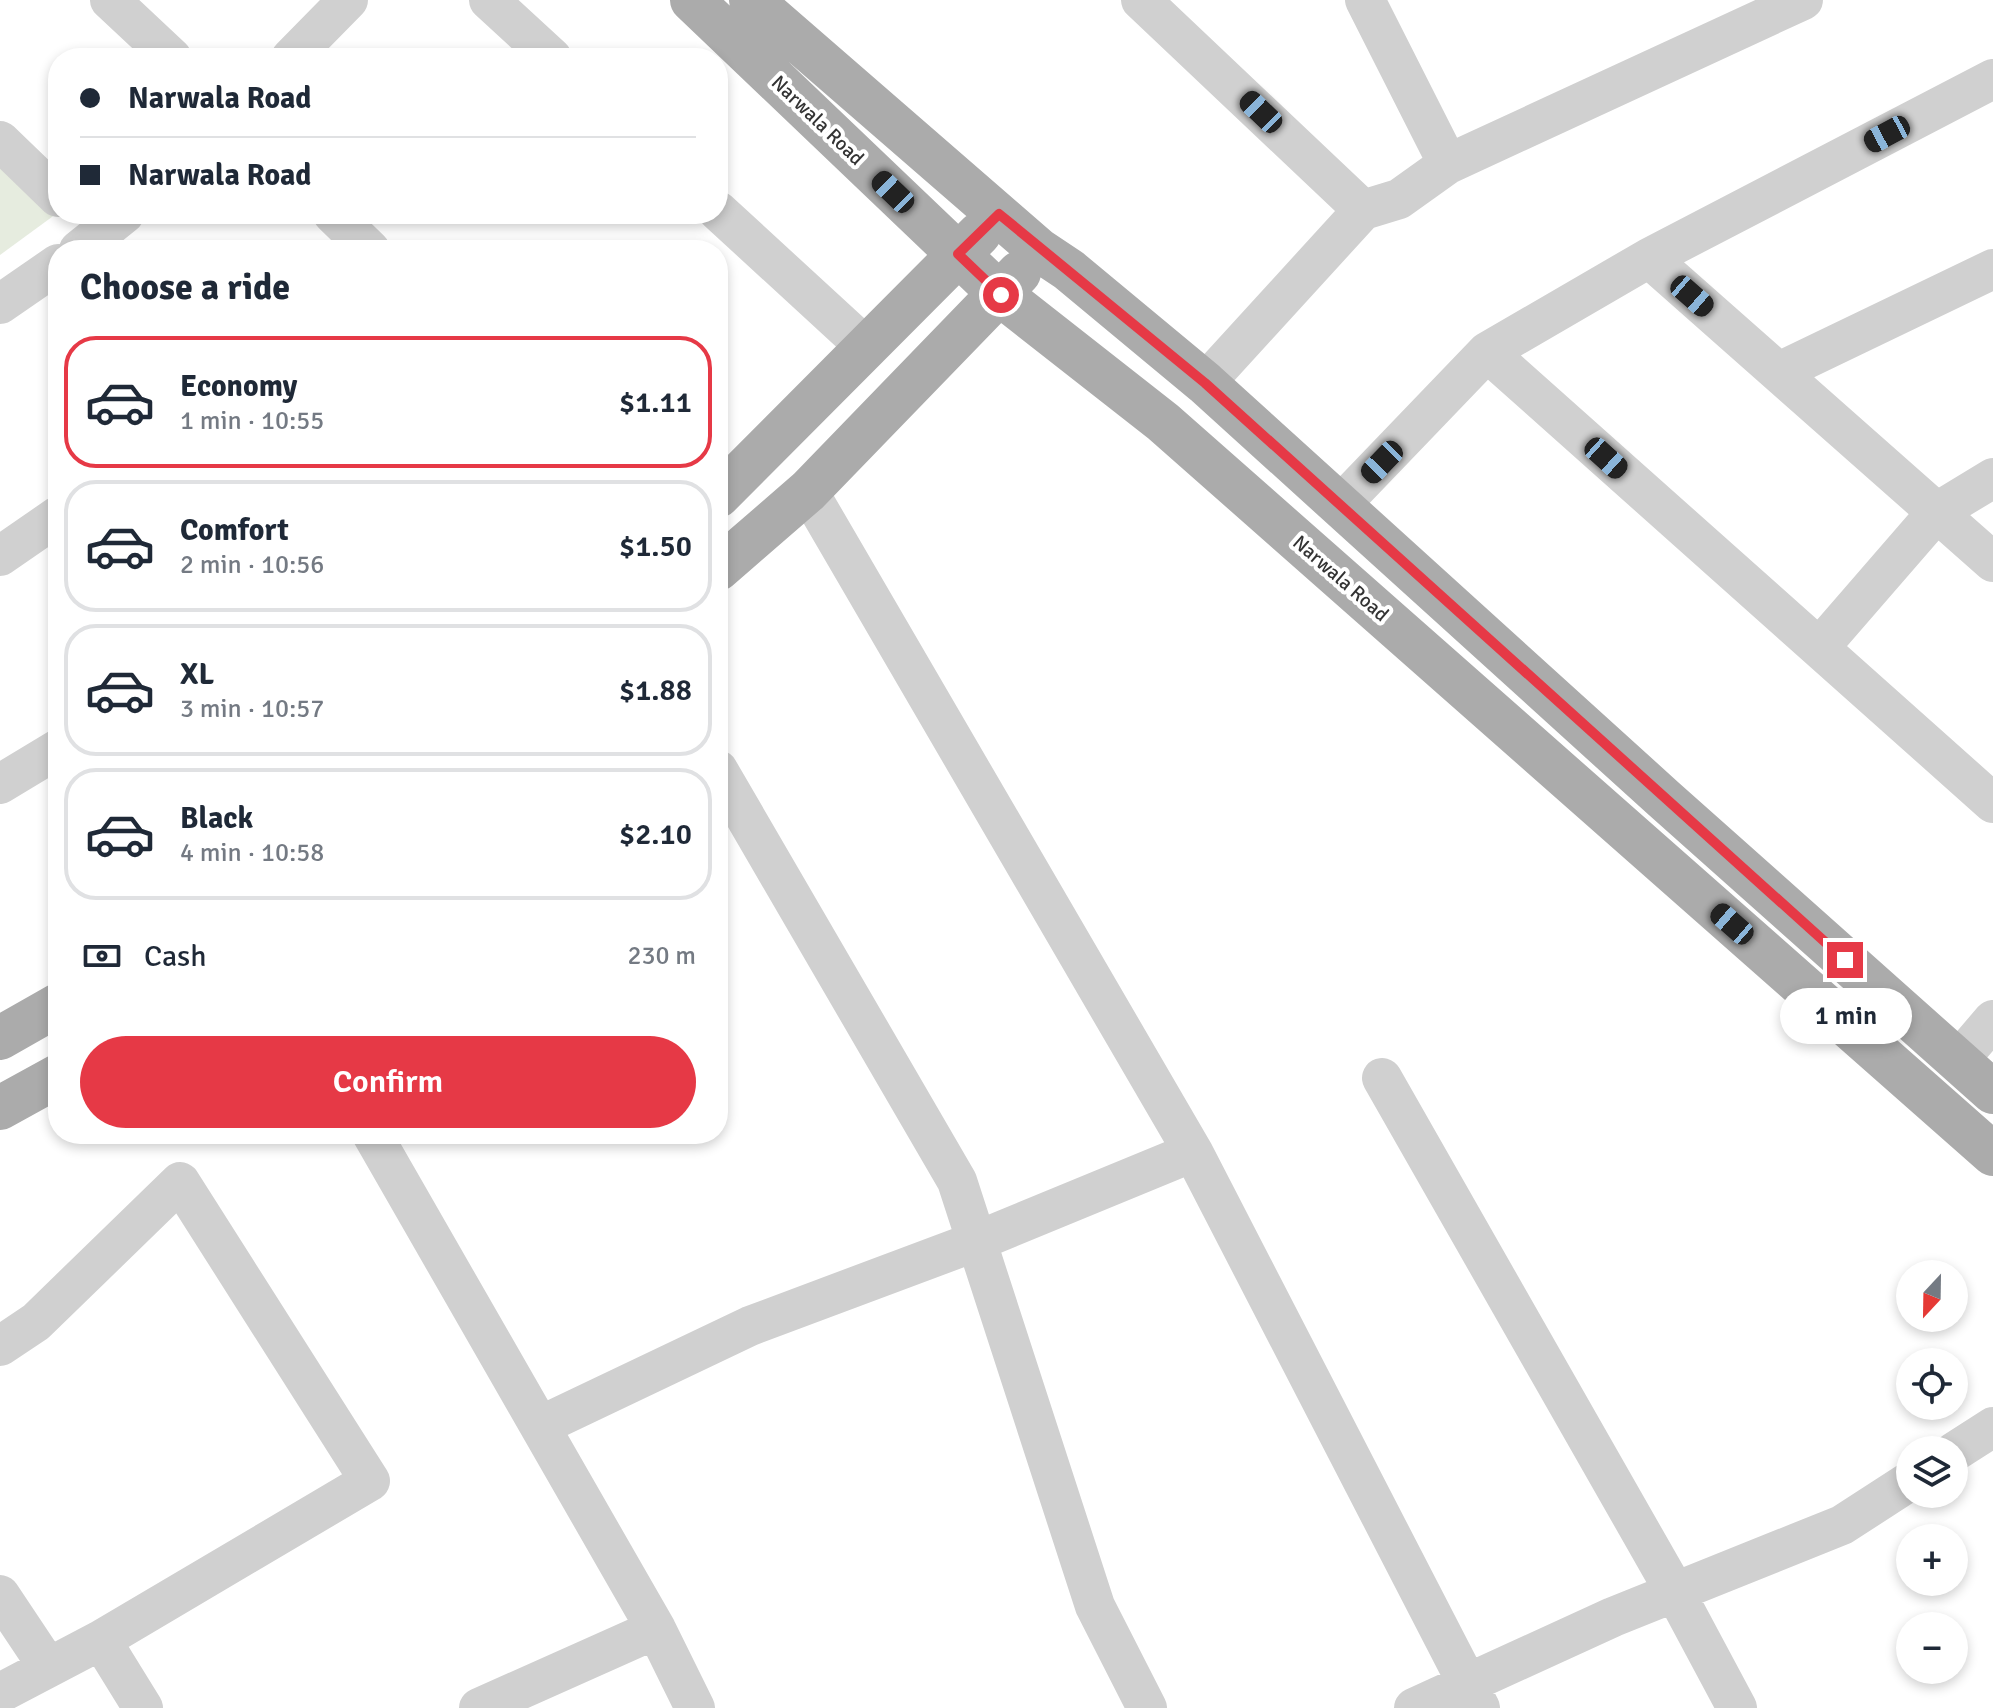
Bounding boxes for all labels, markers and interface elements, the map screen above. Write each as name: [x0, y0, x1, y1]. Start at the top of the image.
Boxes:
street label: Narwala Road: [766, 70, 869, 171]
text: Narwala Road: [128, 80, 311, 117]
car: [1235, 87, 1287, 137]
car: [1860, 112, 1914, 156]
text: Narwala Road: [128, 157, 311, 194]
car: [867, 167, 919, 217]
text: Choose a ride: [80, 265, 290, 310]
car: [1666, 271, 1718, 321]
route start: [983, 277, 1019, 313]
icon: car: [84, 366, 156, 438]
text: Economy: [180, 368, 297, 405]
text: $1.11: [619, 384, 692, 421]
text: 1 min · 10:55: [180, 405, 324, 437]
car: [1580, 433, 1632, 483]
car: [1357, 436, 1407, 488]
icon: car: [84, 510, 156, 582]
text: Comfort: [180, 512, 289, 549]
text: $1.50: [619, 528, 692, 565]
street label: Narwala Road: [1288, 530, 1394, 627]
text: 2 min · 10:56: [180, 549, 324, 581]
icon: car: [84, 654, 156, 726]
text: XL: [180, 656, 214, 693]
text: $1.88: [619, 672, 692, 709]
text: 3 min · 10:57: [180, 693, 324, 725]
icon: car: [84, 798, 156, 870]
text: Black: [180, 800, 253, 837]
text: $2.10: [619, 816, 692, 853]
text: 4 min · 10:58: [180, 837, 324, 869]
car: [1706, 899, 1758, 949]
icon: cash: [80, 934, 124, 978]
text: Cash: [144, 938, 207, 975]
text: 230 m: [627, 940, 696, 972]
route end: [1827, 942, 1863, 978]
callout: 1 min: [1779, 988, 1911, 1044]
text: 1 min: [1815, 1000, 1877, 1032]
button: Confirm: [80, 1036, 696, 1128]
north arrow: [1896, 1260, 1968, 1332]
map controls: [1896, 1260, 1968, 1684]
button: locate: [1896, 1348, 1968, 1420]
button: layers: [1896, 1436, 1968, 1508]
button: +: [1896, 1524, 1968, 1596]
button: −: [1896, 1612, 1968, 1684]

